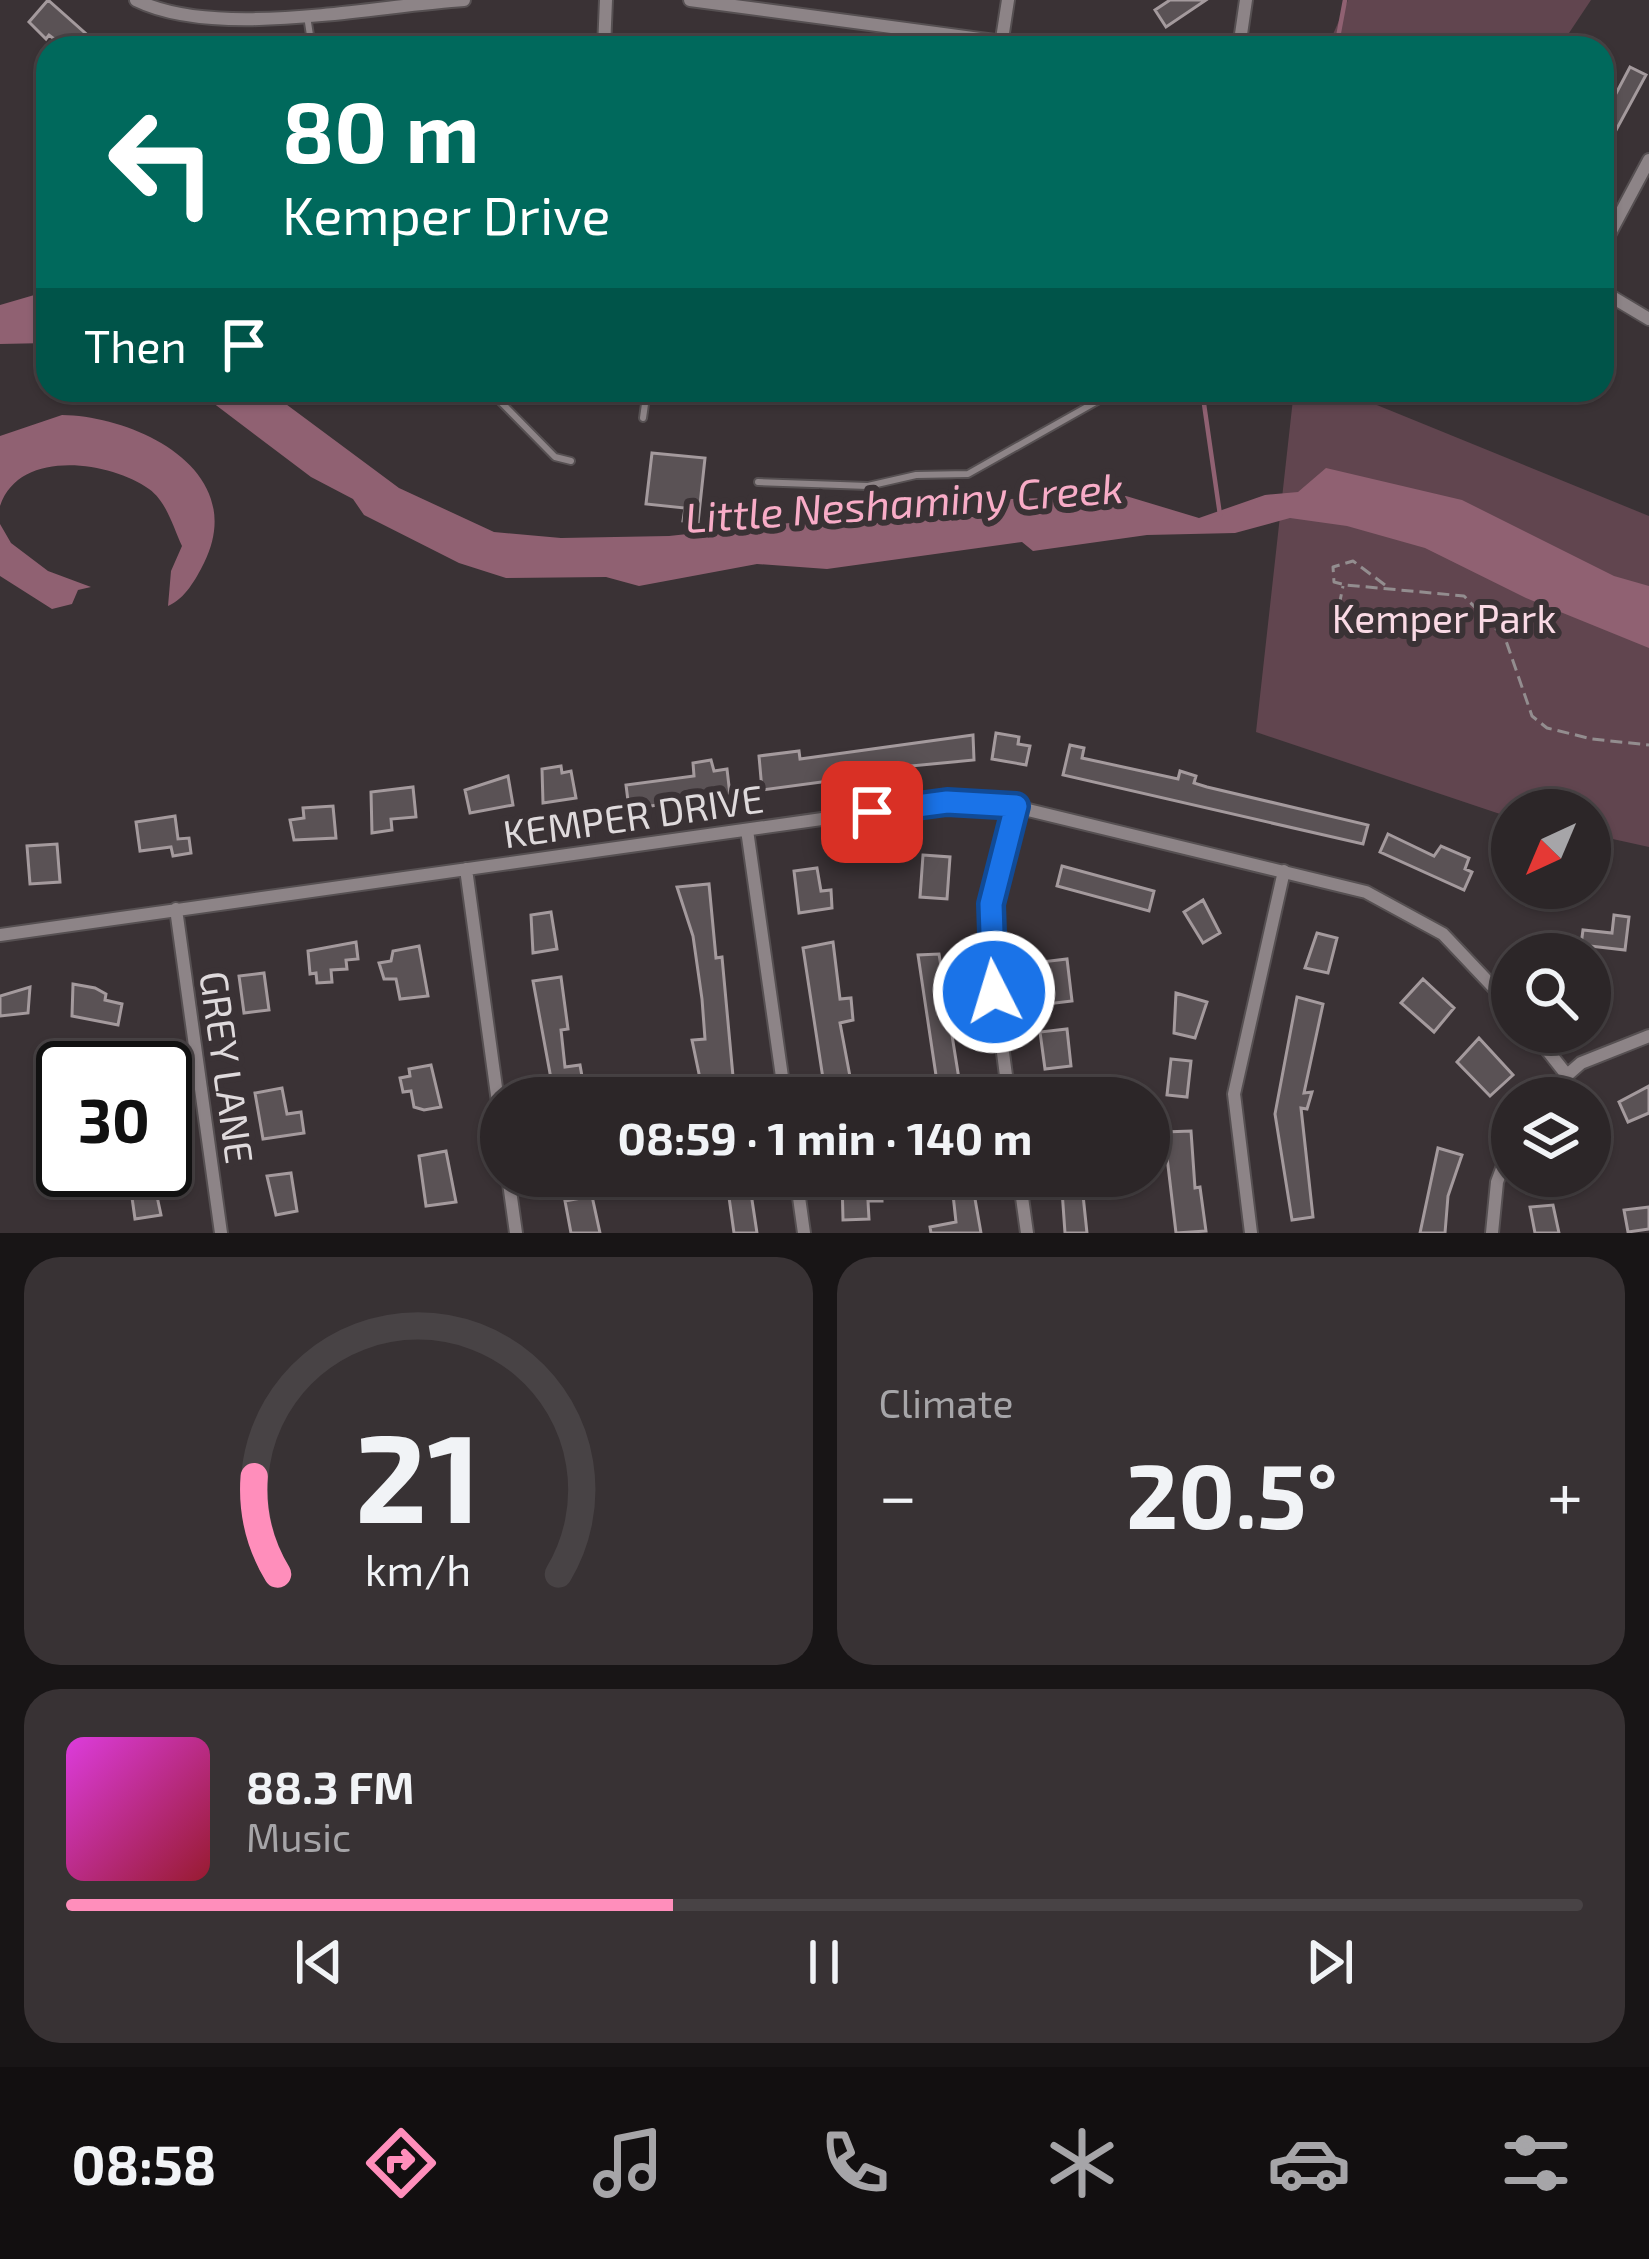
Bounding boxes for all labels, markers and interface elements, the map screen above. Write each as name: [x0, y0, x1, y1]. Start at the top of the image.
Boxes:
text: 80 m: [282, 79, 479, 180]
icon: left: [84, 84, 240, 240]
text: Kemper Drive: [282, 181, 611, 246]
icon: arrive: [211, 312, 277, 378]
text: Then: [84, 318, 187, 372]
water label: Little Neshaminy Creek: [683, 461, 1125, 542]
park label: Kemper Park: [1332, 594, 1556, 641]
pin: [821, 761, 923, 863]
street label: KEMPER DRIVE: [500, 773, 766, 857]
icon: arrive: [839, 779, 905, 845]
north arrow: [1491, 789, 1611, 909]
map controls: [1491, 789, 1611, 1197]
position arrow: [931, 929, 1057, 1055]
button: search: [1491, 933, 1611, 1053]
street label: GREY LANE: [191, 968, 265, 1166]
speed limit sign: 30: [36, 1041, 192, 1197]
button: layers: [1491, 1077, 1611, 1197]
text: 08:59 · 1 min · 140 m: [618, 1110, 1033, 1164]
text: Climate: [879, 1379, 1013, 1426]
text: 21: [355, 1398, 481, 1548]
text: 20.5°: [1126, 1439, 1338, 1547]
text: −: [879, 1454, 917, 1533]
text: +: [1547, 1454, 1583, 1533]
text: km/h: [365, 1543, 471, 1595]
text: 88.3 FM: [246, 1759, 415, 1813]
text: Music: [246, 1813, 351, 1860]
icon: previous: [286, 1929, 352, 1995]
icon: pause: [791, 1929, 857, 1995]
icon: next: [1297, 1929, 1363, 1995]
icon: directions: [359, 2121, 443, 2205]
icon: music: [586, 2121, 670, 2205]
icon: phone: [813, 2121, 897, 2205]
icon: climate: [1040, 2121, 1124, 2205]
icon: car: [1267, 2121, 1351, 2205]
icon: filters: [1494, 2121, 1578, 2205]
text: 08:58: [71, 2131, 216, 2196]

